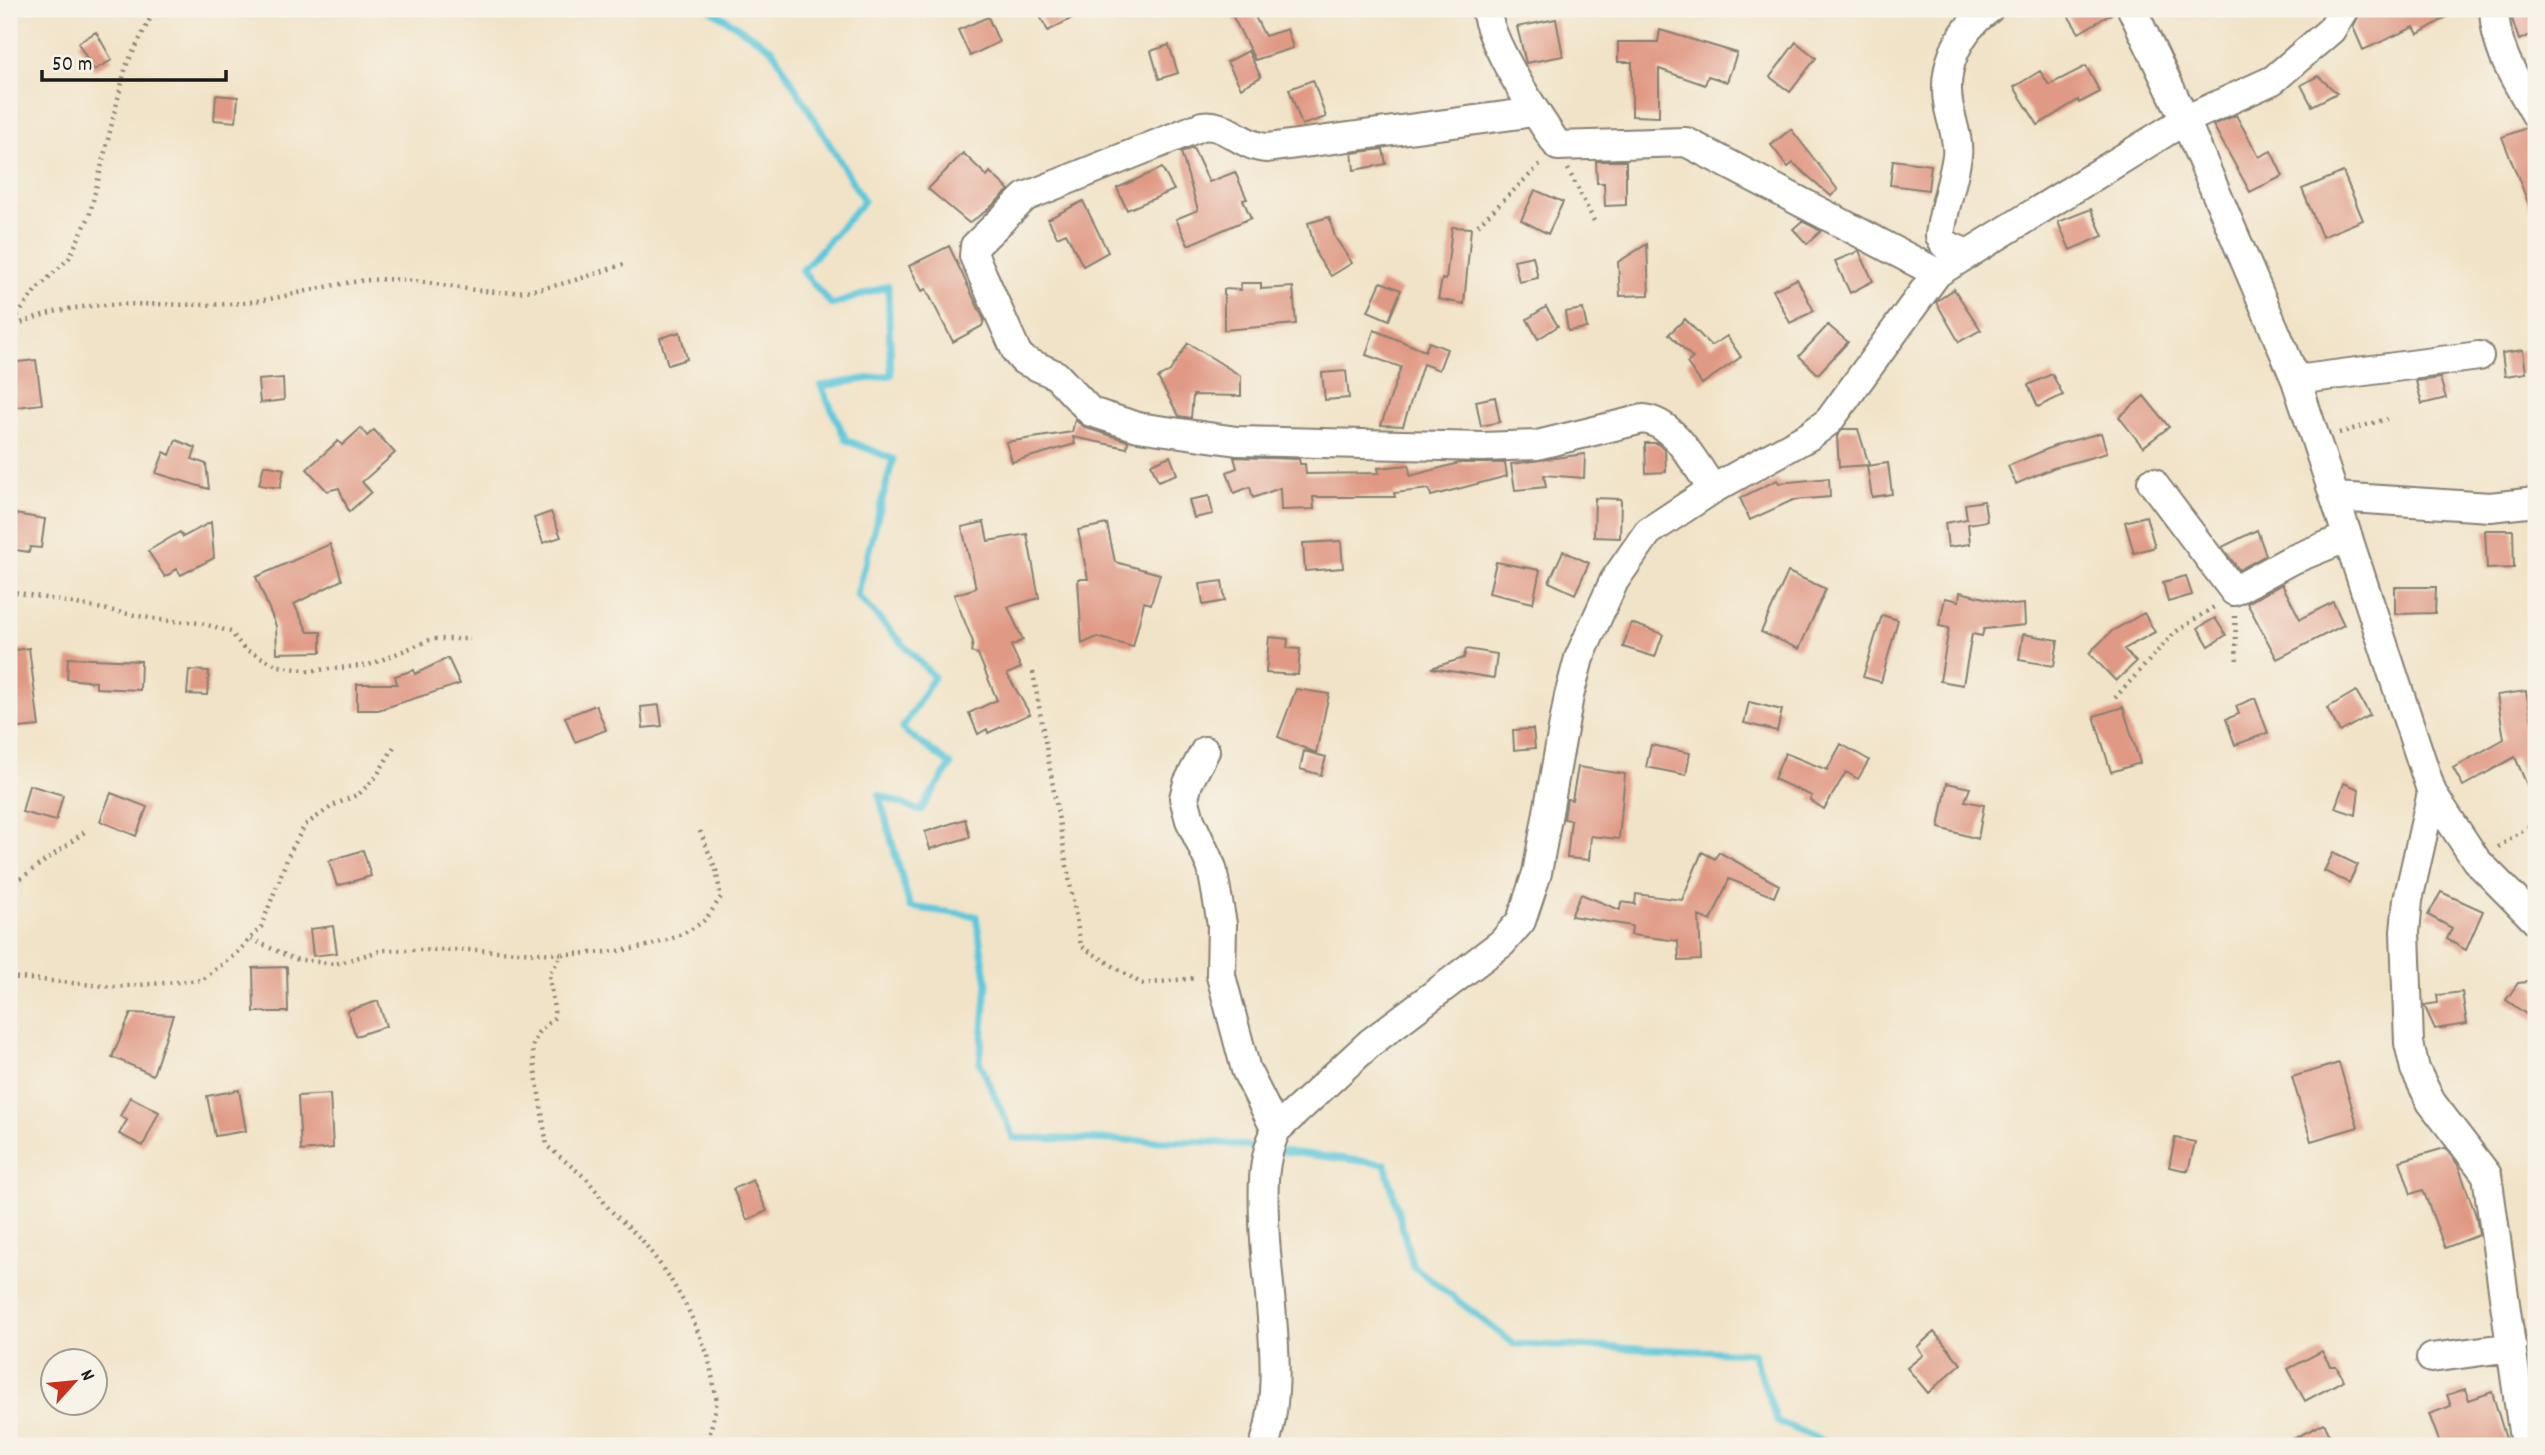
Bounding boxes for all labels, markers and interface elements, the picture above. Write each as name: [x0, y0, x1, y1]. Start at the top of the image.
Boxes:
scale bar: [42, 38, 226, 82]
text: 50 m: [52, 51, 92, 81]
north arrow: [38, 1346, 108, 1416]
text: N: [72, 1366, 100, 1386]

